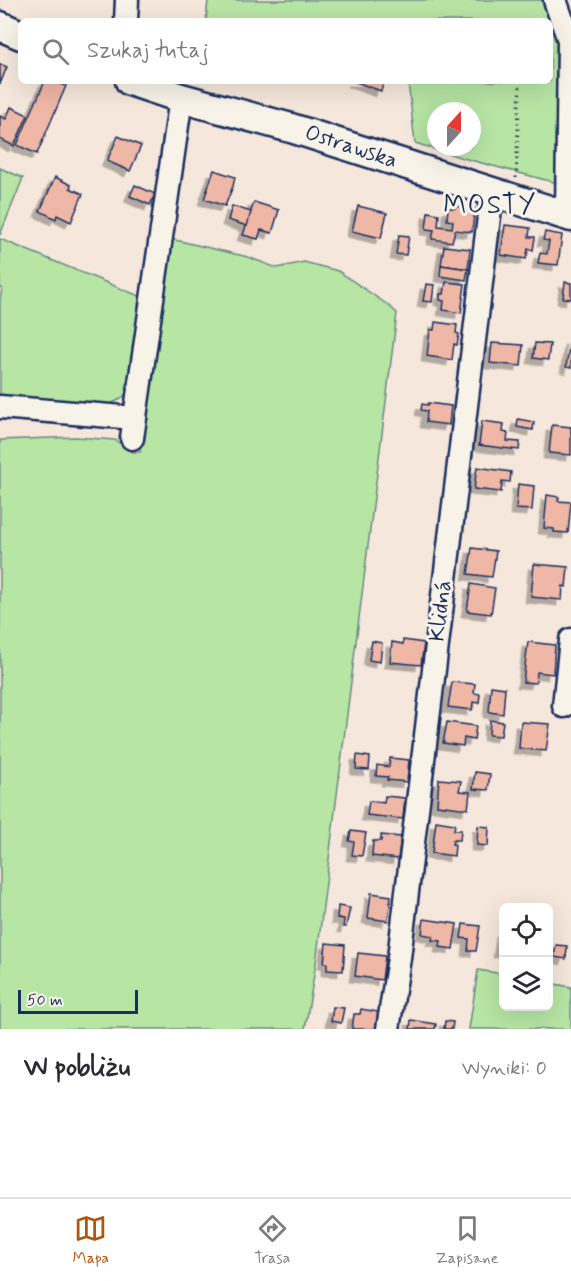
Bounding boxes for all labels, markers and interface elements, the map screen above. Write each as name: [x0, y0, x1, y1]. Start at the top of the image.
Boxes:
search box: [18, 18, 553, 84]
icon: search: [39, 35, 72, 68]
text: Szukaj tutaj: [87, 37, 209, 65]
north arrow: [427, 102, 481, 156]
street label: Ostrawska: [301, 119, 401, 175]
district label: MOSTY: [443, 189, 537, 223]
street label: Klidná: [423, 579, 459, 643]
map controls: [499, 903, 553, 1011]
button: locate: [499, 903, 553, 957]
button: layers: [499, 957, 553, 1011]
scale bar: [18, 987, 138, 1014]
text: 50 m: [27, 990, 63, 1011]
text: W pobliżu: [24, 1051, 130, 1085]
text: Wyniki: 0: [462, 1055, 547, 1082]
tab: Mapa: [73, 1212, 109, 1269]
tab: Trasa: [254, 1212, 290, 1269]
tab: Zapisane: [436, 1212, 498, 1269]

